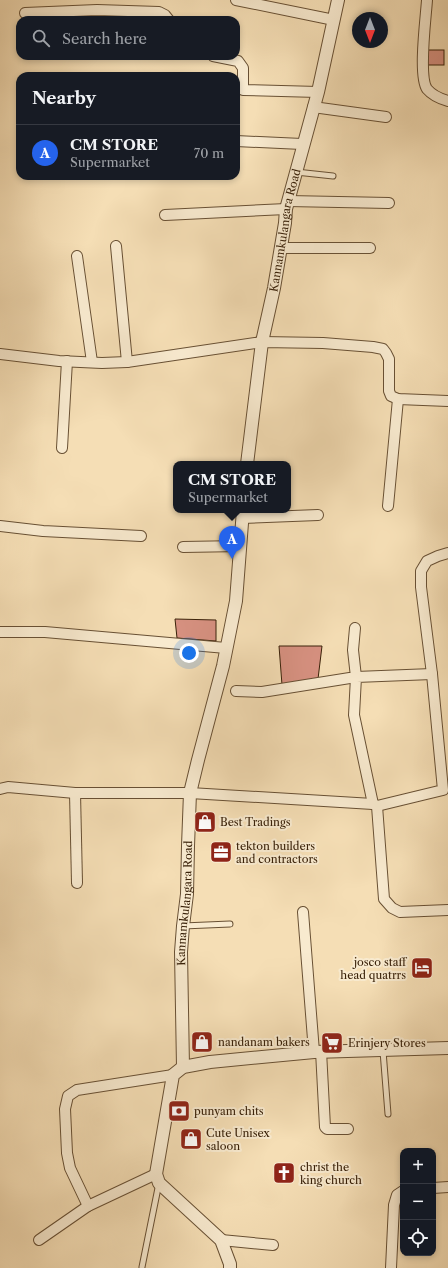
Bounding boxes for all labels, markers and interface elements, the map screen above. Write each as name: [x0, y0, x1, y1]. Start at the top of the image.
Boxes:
north arrow: [352, 12, 388, 48]
search box: [16, 16, 240, 60]
icon: search: [30, 27, 52, 49]
text: Search here: [62, 29, 147, 48]
text: Nearby: [32, 88, 96, 108]
text: CM STORE: [70, 135, 158, 154]
text: A: [40, 145, 50, 161]
text: 70 m: [194, 145, 224, 161]
text: Supermarket: [70, 154, 150, 170]
street label: Kannamkulangara Road: [266, 167, 304, 293]
popup: [173, 461, 291, 513]
text: CM STORE: [188, 470, 276, 489]
text: Supermarket: [188, 489, 268, 505]
pin: A: [219, 526, 245, 559]
your location: [179, 643, 199, 663]
shop icon: Best Tradings: [192, 809, 218, 835]
place label: Best Tradings: [220, 815, 291, 829]
office icon: tekton builders and contractors: [208, 839, 234, 865]
place label: tekton builders and contractors: [236, 839, 318, 866]
street label: Kannamkulangara Road: [174, 840, 195, 966]
place label: josco staff head quatrrs: [340, 955, 407, 982]
hotel icon: josco staff head quatrrs: [409, 955, 435, 981]
shop icon: nandanam bakers: [189, 1029, 215, 1055]
supermarket icon: Erinjery Stores: [319, 1030, 345, 1056]
place label: nandanam bakers: [218, 1035, 310, 1049]
place label: Erinjery Stores: [348, 1036, 426, 1050]
bank icon: punyam chits: [166, 1098, 192, 1124]
place label: punyam chits: [194, 1104, 264, 1118]
shop icon: Cute Unisex saloon: [178, 1126, 204, 1152]
place label: Cute Unisex saloon: [206, 1126, 270, 1153]
map controls: [400, 1148, 436, 1256]
button: +: [400, 1148, 436, 1184]
church icon: christ the king church: [271, 1160, 297, 1186]
place label: christ the king church: [300, 1160, 362, 1187]
button: −: [400, 1184, 436, 1220]
button: locate: [400, 1220, 436, 1256]

